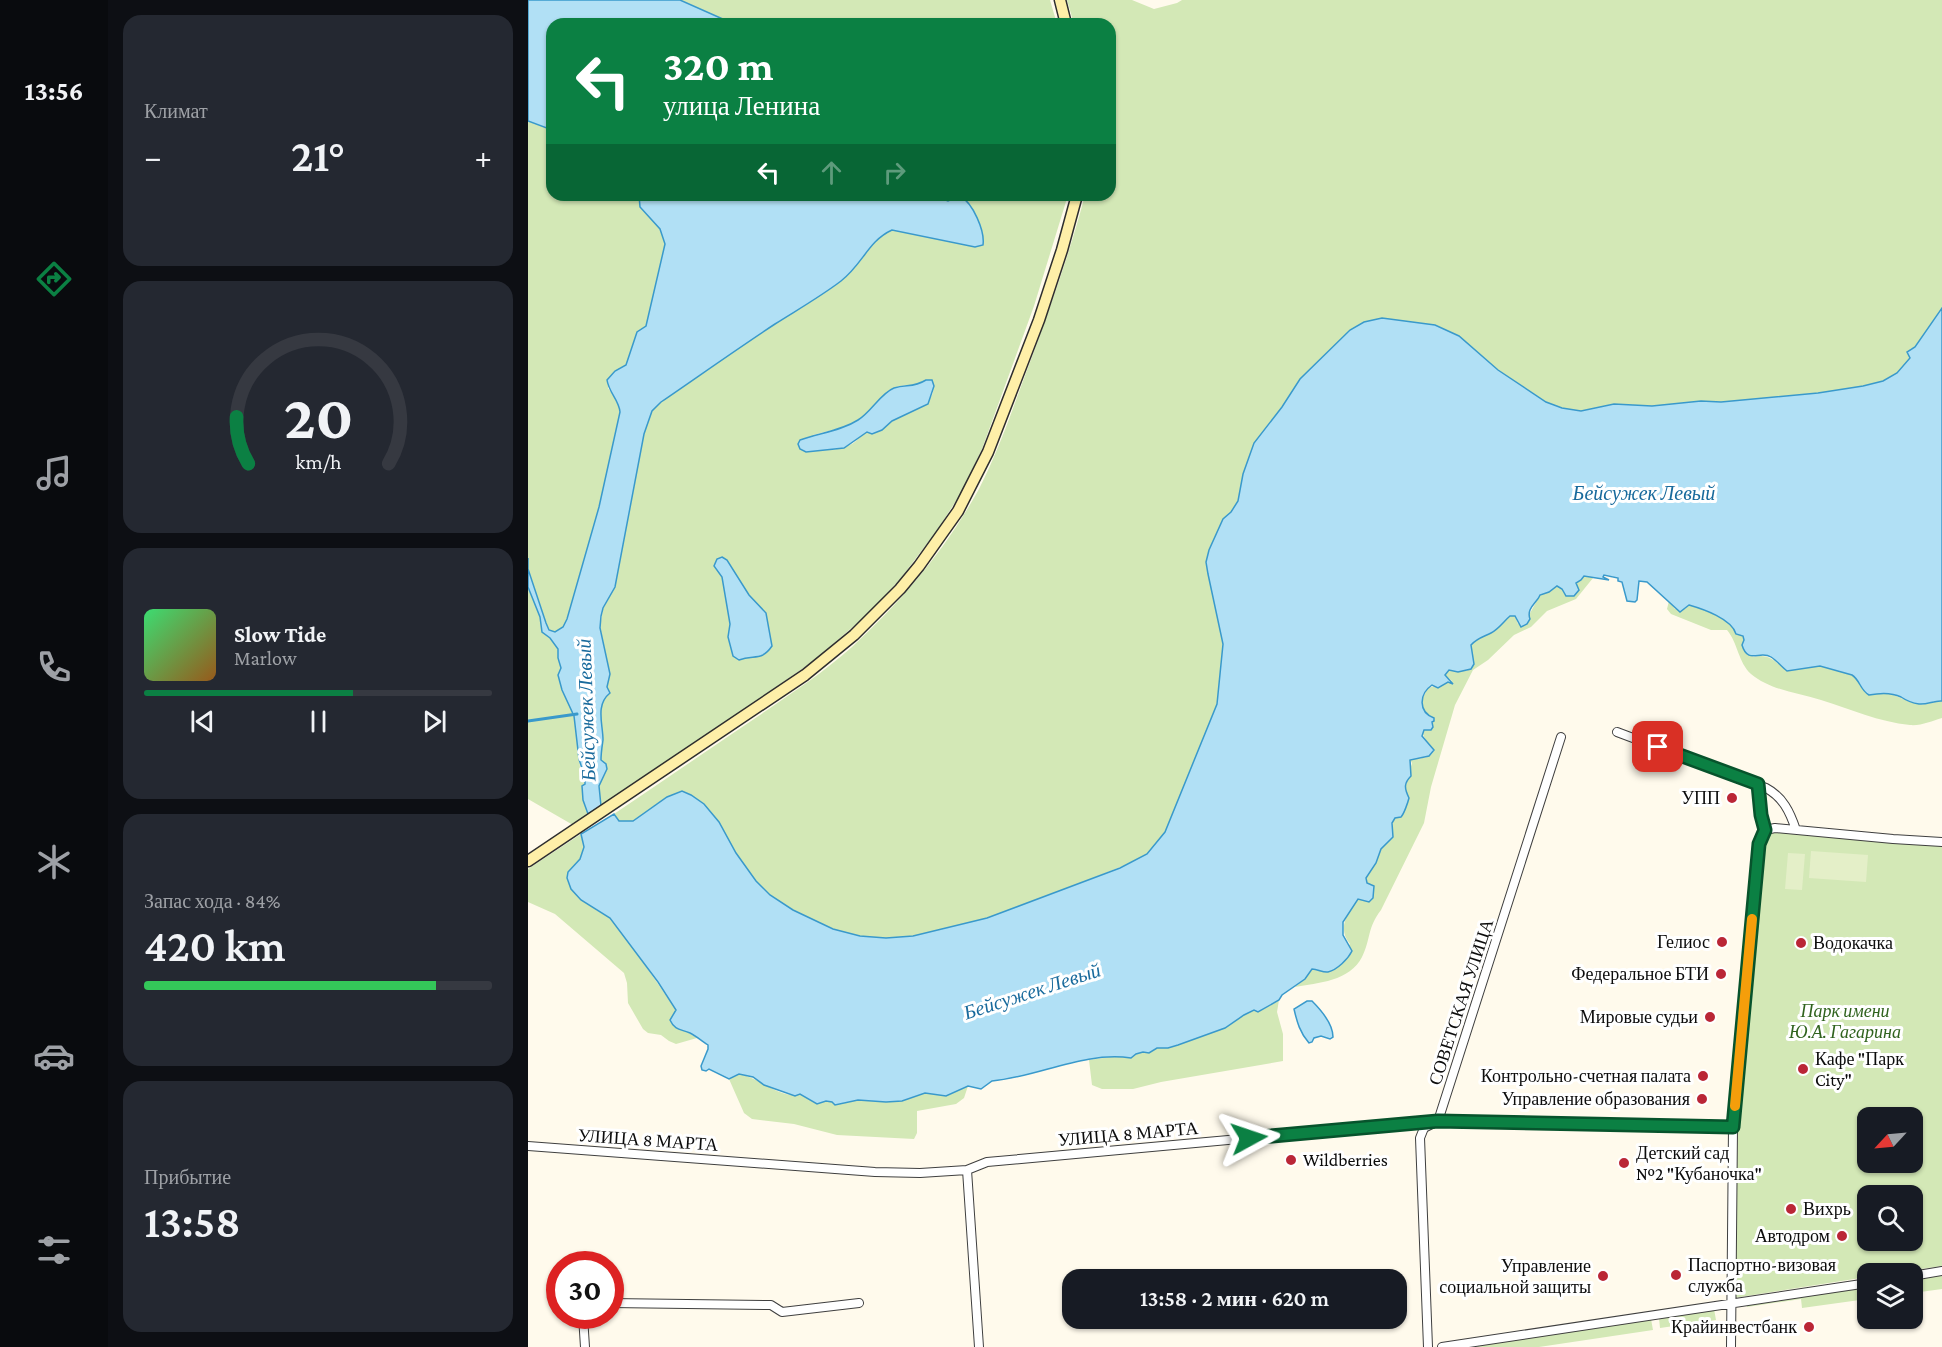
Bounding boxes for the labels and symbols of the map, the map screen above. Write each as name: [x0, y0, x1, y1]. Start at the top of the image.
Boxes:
water label: Бейсужек Левый: [1572, 482, 1715, 505]
water label: Бейсужек Левый: [573, 638, 601, 783]
pin: [1632, 721, 1683, 772]
place label: УПП: [1681, 788, 1720, 808]
marker: УПП: [1725, 791, 1739, 805]
street label: СОВЕТСКАЯ УЛИЦА: [1425, 916, 1497, 1088]
place label: Гелиос: [1657, 932, 1710, 952]
place label: Водокачка: [1813, 933, 1893, 953]
marker: Гелиос: [1715, 935, 1729, 949]
marker: Водокачка: [1794, 936, 1808, 950]
water label: Бейсужек Левый: [960, 958, 1104, 1025]
place label: Федеральное БТИ: [1571, 964, 1709, 984]
marker: Федеральное БТИ: [1714, 967, 1728, 981]
park label: Парк имени Ю.А. Гагарина: [1788, 1001, 1901, 1042]
place label: Мировые судьи: [1580, 1007, 1698, 1027]
marker: Мировые судьи: [1703, 1010, 1717, 1024]
place label: Кафе "Парк City": [1815, 1049, 1904, 1090]
marker: Кафе "Парк City": [1796, 1062, 1810, 1076]
place label: Контрольно-счетная палата: [1481, 1066, 1691, 1086]
marker: Контрольно-счетная палата: [1696, 1069, 1710, 1083]
place label: Управление образования: [1501, 1089, 1690, 1109]
marker: Управление образования: [1695, 1092, 1709, 1106]
position arrow: [1217, 1106, 1281, 1170]
north arrow: [1857, 1107, 1923, 1173]
street label: УЛИЦА 8 МАРТА: [1057, 1118, 1199, 1150]
street label: УЛИЦА 8 МАРТА: [577, 1125, 719, 1155]
place label: Детский сад №2 "Кубаночка": [1636, 1143, 1762, 1184]
place label: Wildberries: [1303, 1150, 1388, 1170]
marker: Wildberries: [1284, 1153, 1298, 1167]
marker: Детский сад №2 "Кубаночка": [1617, 1156, 1631, 1170]
place label: Вихрь: [1803, 1199, 1851, 1219]
marker: Вихрь: [1784, 1202, 1798, 1216]
place label: Автодром: [1755, 1226, 1830, 1246]
marker: Автодром: [1835, 1229, 1849, 1243]
speed limit sign: 30: [546, 1251, 624, 1329]
place label: Паспортно-визовая служба: [1688, 1255, 1836, 1296]
place label: Управление социальной защиты: [1439, 1256, 1591, 1297]
marker: Паспортно-визовая служба: [1669, 1268, 1683, 1282]
marker: Управление социальной защиты: [1596, 1269, 1610, 1283]
place label: Крайинвестбанк: [1671, 1317, 1797, 1337]
marker: Крайинвестбанк: [1802, 1320, 1816, 1334]

